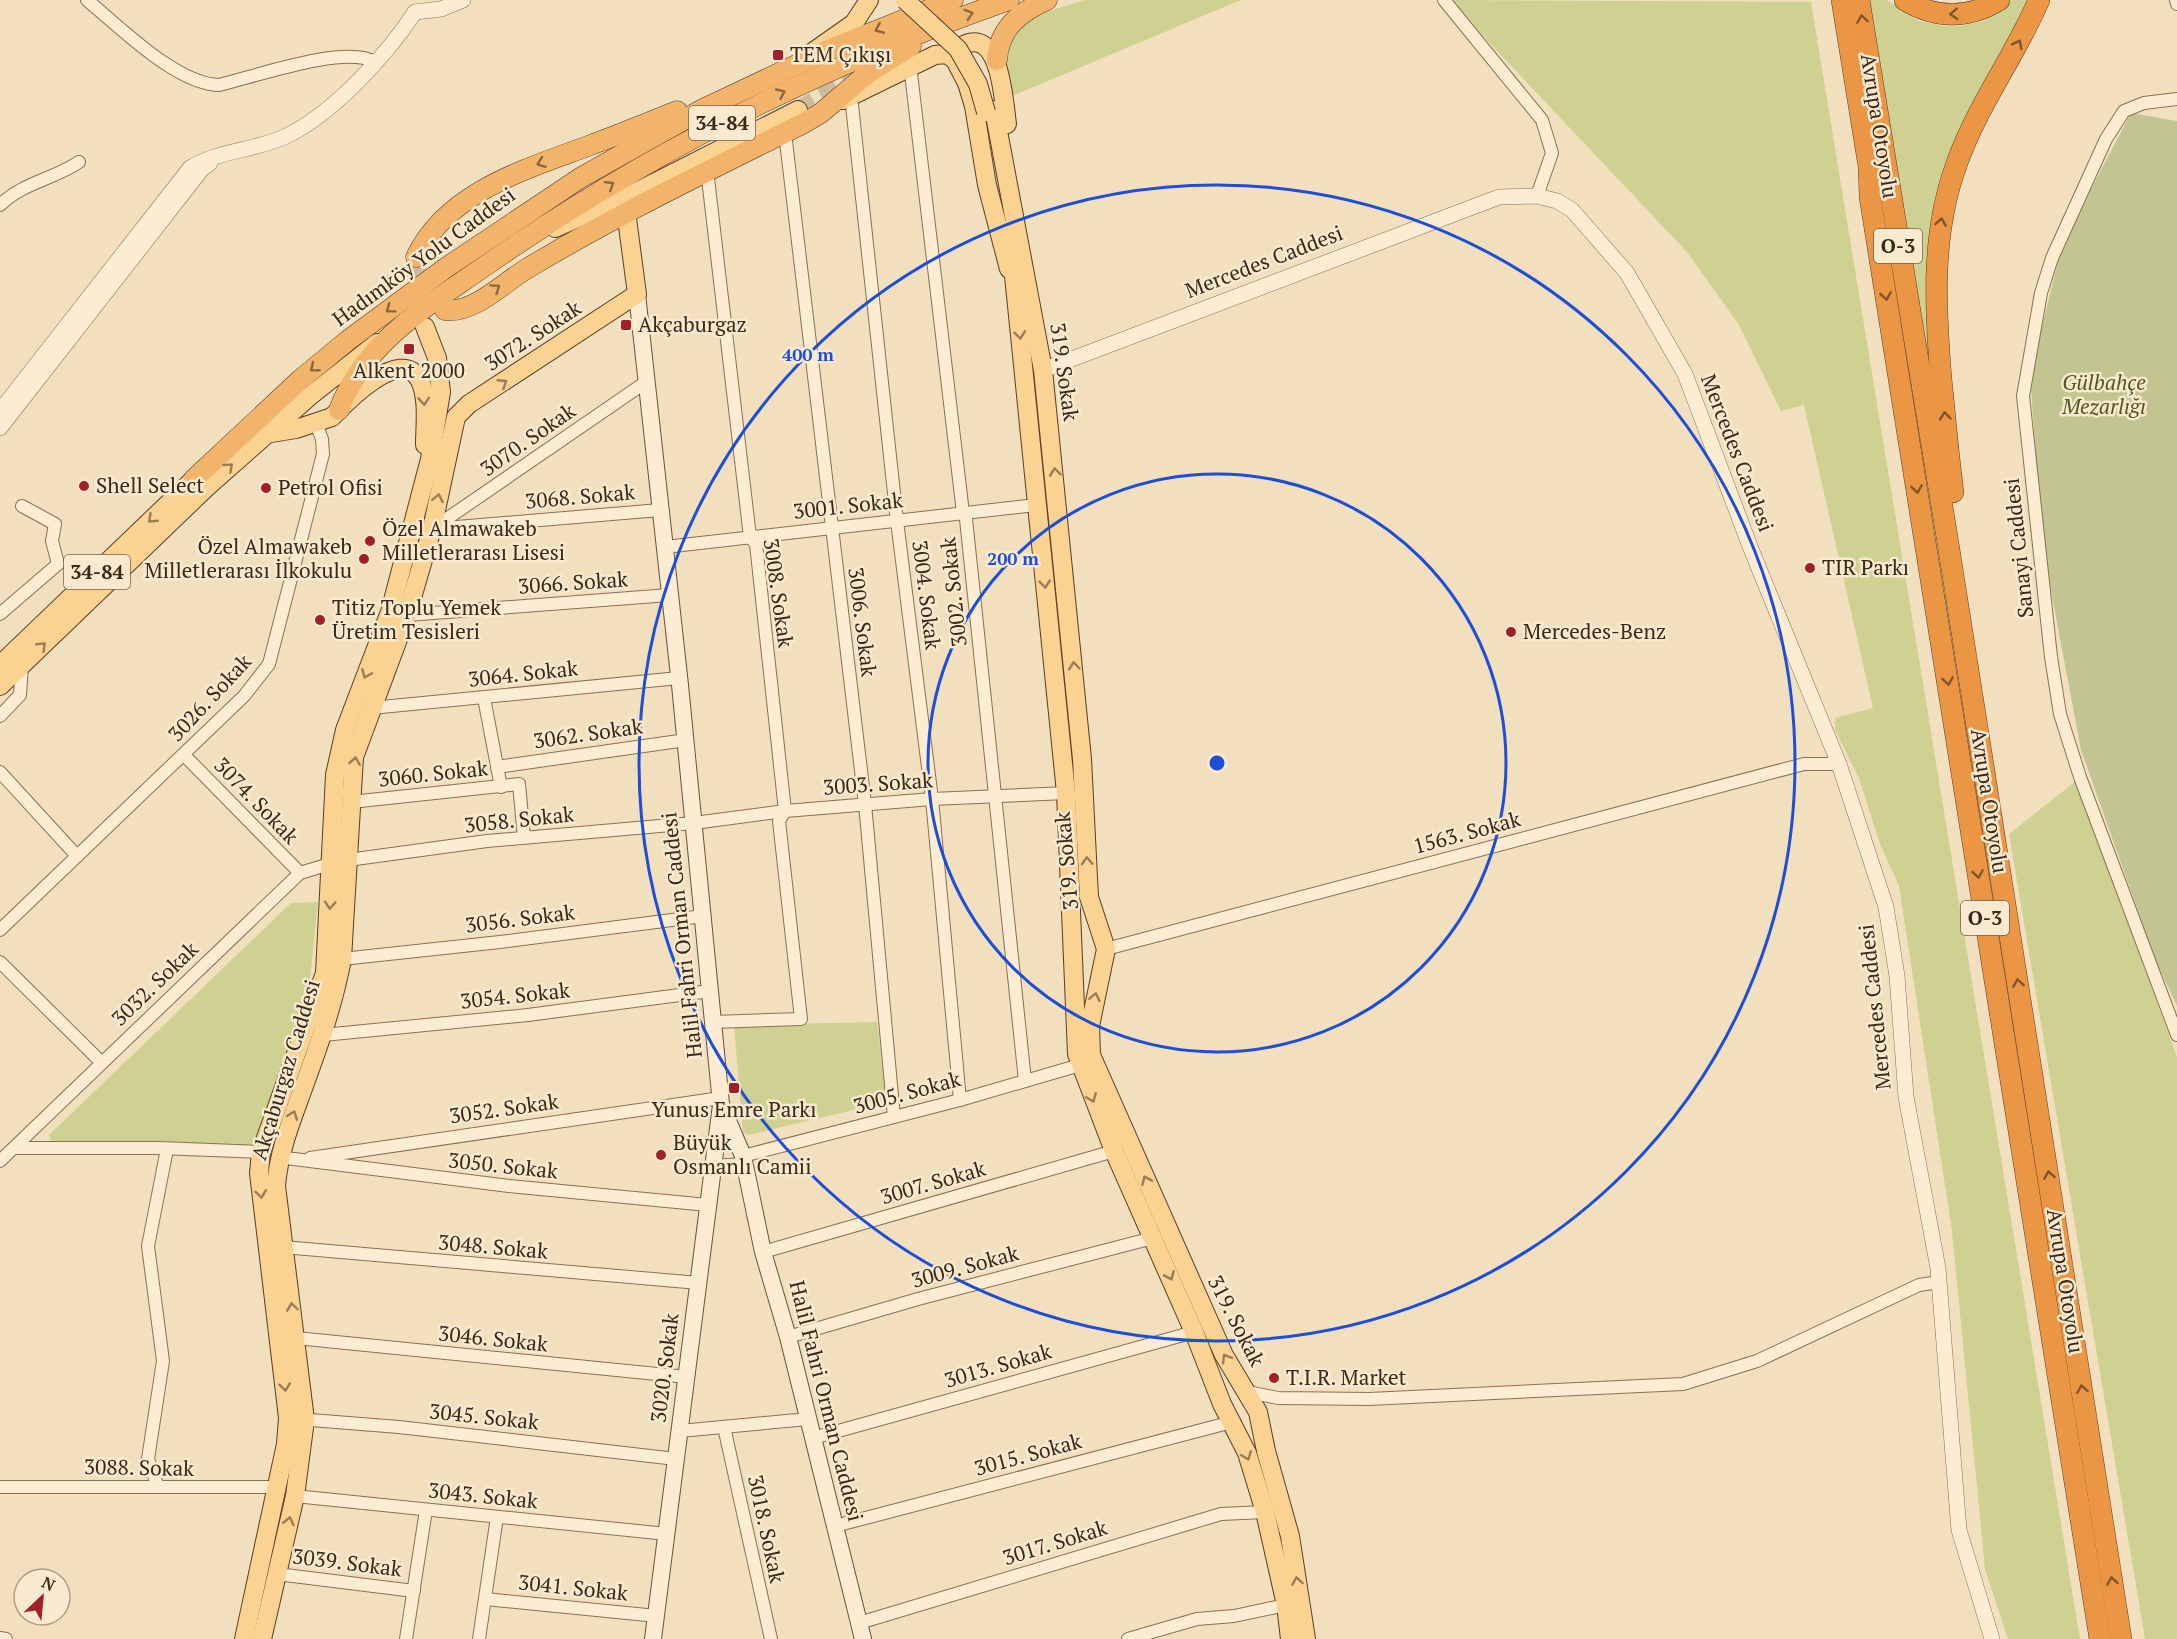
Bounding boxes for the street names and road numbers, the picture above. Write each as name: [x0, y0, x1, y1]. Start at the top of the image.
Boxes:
street label: Avrupa Otoyolu: [1855, 52, 1905, 200]
road number: 34-84: [689, 106, 755, 140]
street label: Hadımköy Yolu Caddesi: [326, 180, 520, 332]
street label: Mercedes Caddesi: [1181, 218, 1346, 304]
road number: O-3: [1874, 229, 1922, 263]
street label: 3072. Sokak: [479, 293, 586, 377]
street label: 319. Sokak: [1044, 321, 1086, 423]
street label: Mercedes Caddesi: [1695, 370, 1781, 535]
street label: 3070. Sokak: [474, 396, 581, 482]
street label: 3068. Sokak: [524, 477, 636, 515]
street label: Sanayi Caddesi: [1997, 477, 2039, 619]
street label: 3001. Sokak: [792, 485, 904, 525]
street label: 3008. Sokak: [757, 536, 801, 649]
street label: 3002. Sokak: [933, 536, 973, 648]
street label: 3004. Sokak: [906, 539, 948, 651]
road number: 34-84: [64, 555, 130, 589]
street label: 3066. Sokak: [517, 564, 629, 600]
street label: 3006. Sokak: [842, 566, 884, 678]
street label: 3026. Sokak: [162, 647, 257, 747]
street label: 3064. Sokak: [467, 653, 579, 693]
street label: 3062. Sokak: [531, 711, 644, 755]
street label: Avrupa Otoyolu: [1965, 727, 2015, 875]
street label: 3074. Sokak: [208, 751, 305, 850]
street label: 3060. Sokak: [377, 753, 489, 793]
street label: 3003. Sokak: [822, 765, 934, 801]
street label: 3058. Sokak: [463, 799, 575, 839]
street label: 1563. Sokak: [1410, 804, 1524, 860]
street label: 319. Sokak: [1048, 810, 1084, 912]
street label: Halil Fahri Orman Caddesi: [654, 811, 708, 1059]
street label: 3056. Sokak: [464, 897, 576, 939]
road number: O-3: [1961, 901, 2009, 935]
street label: Mercedes Caddesi: [1851, 923, 1897, 1091]
street label: 3032. Sokak: [105, 935, 204, 1032]
street label: 3054. Sokak: [459, 975, 571, 1015]
street label: Akçaburgaz Caddesi: [244, 976, 326, 1163]
street label: 3005. Sokak: [850, 1064, 964, 1120]
street label: 3052. Sokak: [447, 1086, 560, 1130]
street label: 3050. Sokak: [447, 1145, 559, 1185]
street label: 3007. Sokak: [877, 1154, 989, 1210]
street label: Avrupa Otoyolu: [2041, 1207, 2091, 1355]
street label: 3048. Sokak: [437, 1227, 549, 1265]
street label: 3009. Sokak: [908, 1238, 1022, 1294]
street label: 319. Sokak: [1202, 1270, 1272, 1371]
street label: Halil Fahri Orman Caddesi: [783, 1277, 870, 1524]
street label: 3020. Sokak: [643, 1311, 685, 1424]
street label: 3046. Sokak: [437, 1318, 549, 1358]
street label: 3013. Sokak: [941, 1336, 1055, 1394]
street label: 3045. Sokak: [428, 1396, 540, 1436]
street label: 3015. Sokak: [971, 1426, 1085, 1482]
street label: 3088. Sokak: [84, 1452, 194, 1482]
street label: 3018. Sokak: [742, 1472, 792, 1586]
street label: 3043. Sokak: [427, 1475, 539, 1515]
street label: 3017. Sokak: [999, 1513, 1111, 1571]
street label: 3039. Sokak: [291, 1541, 404, 1583]
street label: 3041. Sokak: [517, 1567, 629, 1607]

